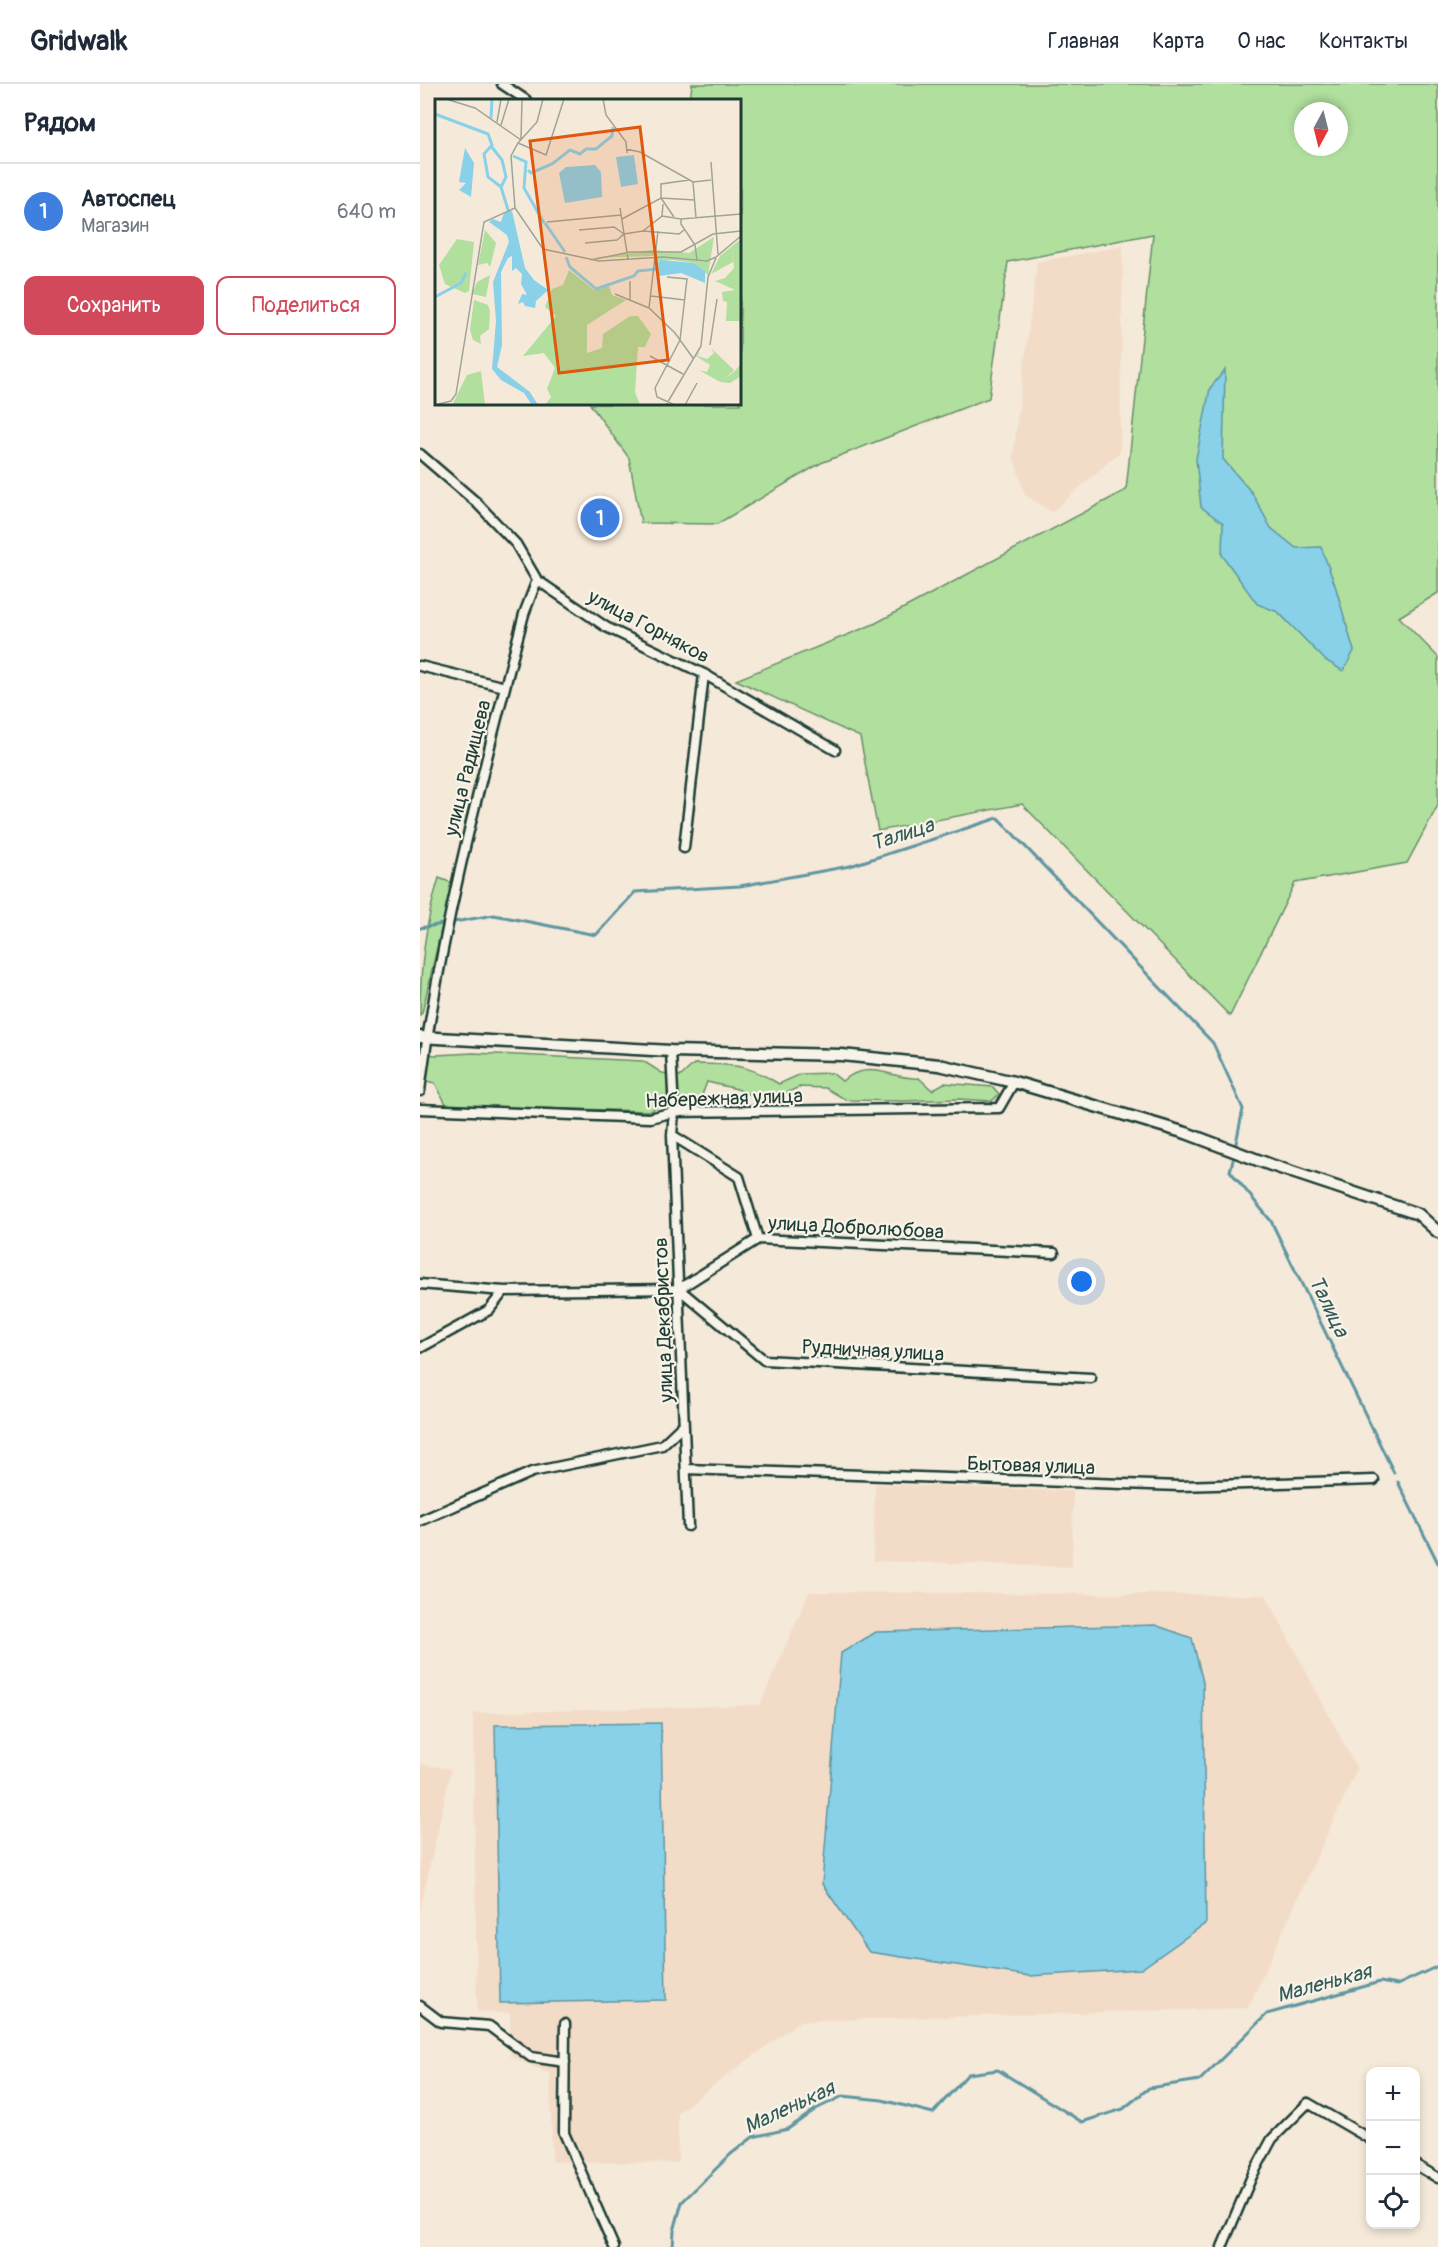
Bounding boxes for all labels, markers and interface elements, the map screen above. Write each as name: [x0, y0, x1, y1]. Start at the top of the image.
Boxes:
text: Gridwalk: [30, 24, 128, 59]
text: Главная: [1048, 28, 1119, 55]
text: Карта: [1152, 28, 1204, 55]
text: О нас: [1237, 28, 1286, 55]
text: Контакты: [1319, 28, 1408, 55]
inset map: [435, 99, 741, 405]
north arrow: [1294, 102, 1348, 156]
text: Рядом: [24, 107, 96, 139]
text: Автоспец: [81, 185, 176, 213]
text: 1: [40, 199, 47, 224]
text: 640 m: [337, 199, 396, 224]
text: Магазин: [81, 213, 149, 238]
button: Сохранить: [24, 276, 204, 335]
button: Поделиться: [216, 276, 396, 335]
pin: 1: [580, 496, 620, 540]
street label: улица Горняков: [583, 583, 714, 669]
street label: улица Радищева: [438, 697, 496, 840]
water label: Талица: [867, 811, 938, 857]
street label: Набережная улица: [645, 1083, 803, 1114]
street label: улица Добролюбова: [766, 1210, 945, 1245]
street label: улица Декабристов: [648, 1237, 679, 1404]
your location: [1067, 1267, 1096, 1296]
water label: Талица: [1302, 1271, 1355, 1342]
street label: Рудничная улица: [801, 1334, 945, 1367]
street label: Бытовая улица: [966, 1451, 1096, 1480]
water label: Маленькая: [1274, 1957, 1376, 2009]
map controls: [1366, 2067, 1420, 2229]
button: +: [1366, 2067, 1420, 2121]
water label: Маленькая: [740, 2074, 841, 2140]
button: −: [1366, 2121, 1420, 2175]
button: locate: [1366, 2175, 1420, 2229]

